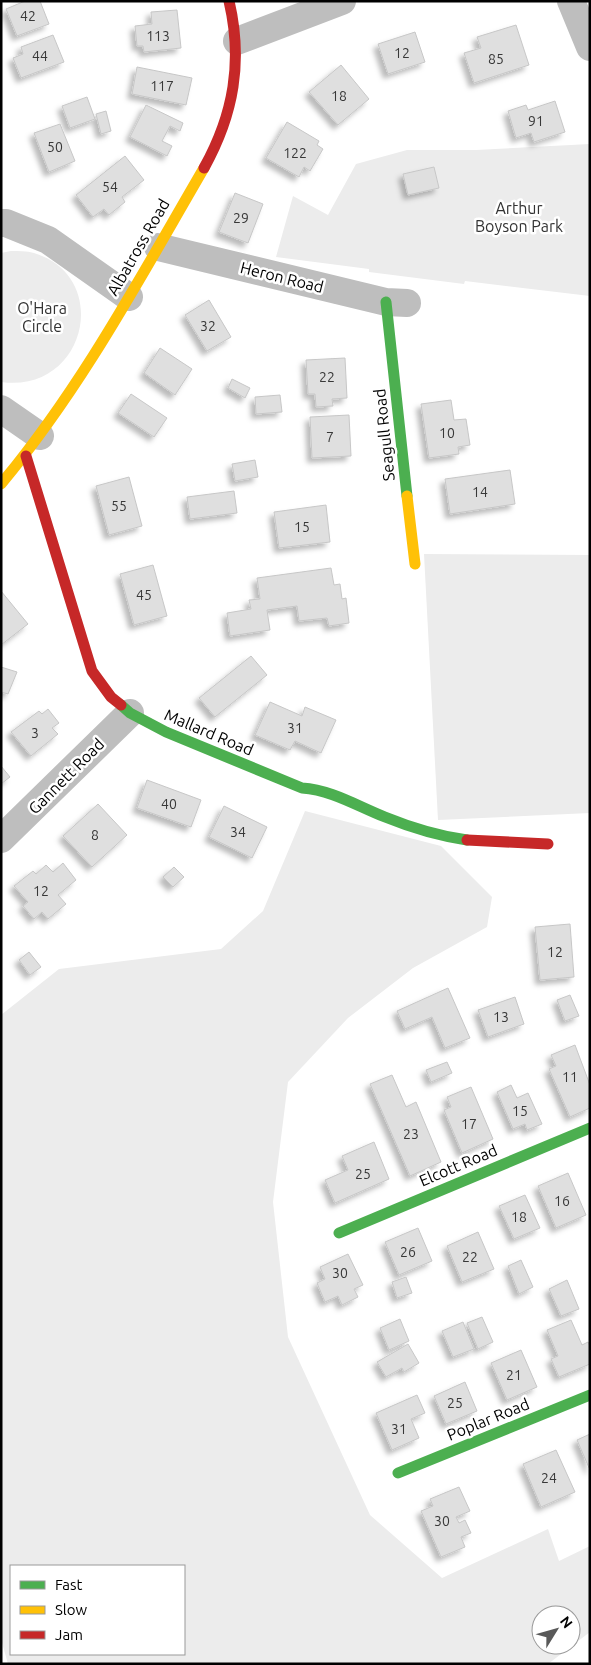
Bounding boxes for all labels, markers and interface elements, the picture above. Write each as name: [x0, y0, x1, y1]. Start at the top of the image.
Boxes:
house number: 42: [20, 8, 36, 24]
house number: 113: [146, 28, 170, 44]
house number: 12: [394, 45, 410, 61]
house number: 44: [32, 48, 48, 64]
house number: 85: [488, 51, 504, 67]
house number: 117: [150, 78, 174, 94]
house number: 18: [331, 88, 347, 104]
house number: 91: [528, 113, 544, 129]
house number: 50: [47, 139, 63, 155]
house number: 122: [283, 145, 307, 161]
house number: 54: [102, 179, 118, 195]
street label: Albatross Road: [103, 196, 173, 298]
park label: Arthur Boyson Park: [475, 199, 563, 235]
house number: 29: [233, 210, 249, 226]
street label: Heron Road: [239, 258, 325, 296]
park label: O'Hara Circle: [17, 299, 67, 335]
house number: 32: [200, 318, 216, 334]
house number: 22: [319, 369, 335, 385]
street label: Seagull Road: [370, 388, 398, 482]
house number: 10: [439, 425, 455, 441]
house number: 7: [326, 429, 334, 445]
house number: 14: [472, 484, 488, 500]
house number: 55: [111, 498, 127, 514]
house number: 15: [294, 519, 310, 535]
house number: 45: [136, 587, 152, 603]
street label: Mallard Road: [162, 705, 256, 759]
house number: 31: [287, 720, 303, 736]
house number: 3: [31, 725, 39, 741]
street label: Gannett Road: [25, 735, 107, 817]
house number: 40: [161, 796, 177, 812]
house number: 34: [230, 824, 246, 840]
house number: 8: [91, 827, 99, 843]
house number: 12: [33, 883, 49, 899]
house number: 12: [547, 944, 563, 960]
house number: 13: [493, 1009, 509, 1025]
house number: 11: [562, 1069, 578, 1085]
house number: 15: [512, 1103, 528, 1119]
house number: 17: [461, 1116, 477, 1132]
house number: 23: [403, 1126, 419, 1142]
street label: Elcott Road: [416, 1140, 500, 1190]
house number: 25: [355, 1166, 371, 1182]
house number: 16: [554, 1193, 570, 1209]
house number: 18: [511, 1209, 527, 1225]
house number: 26: [400, 1244, 416, 1260]
house number: 22: [462, 1249, 478, 1265]
house number: 30: [332, 1265, 348, 1281]
house number: 21: [506, 1367, 522, 1383]
street label: Poplar Road: [444, 1394, 532, 1444]
house number: 25: [447, 1395, 463, 1411]
house number: 31: [391, 1421, 407, 1437]
house number: 24: [541, 1470, 557, 1486]
house number: 30: [434, 1513, 450, 1529]
legend: [10, 1565, 185, 1655]
text: Fast: [55, 1576, 83, 1593]
text: Slow: [55, 1601, 88, 1618]
north arrow: [531, 1605, 581, 1655]
text: N: [557, 1613, 576, 1631]
text: Jam: [55, 1626, 83, 1643]

